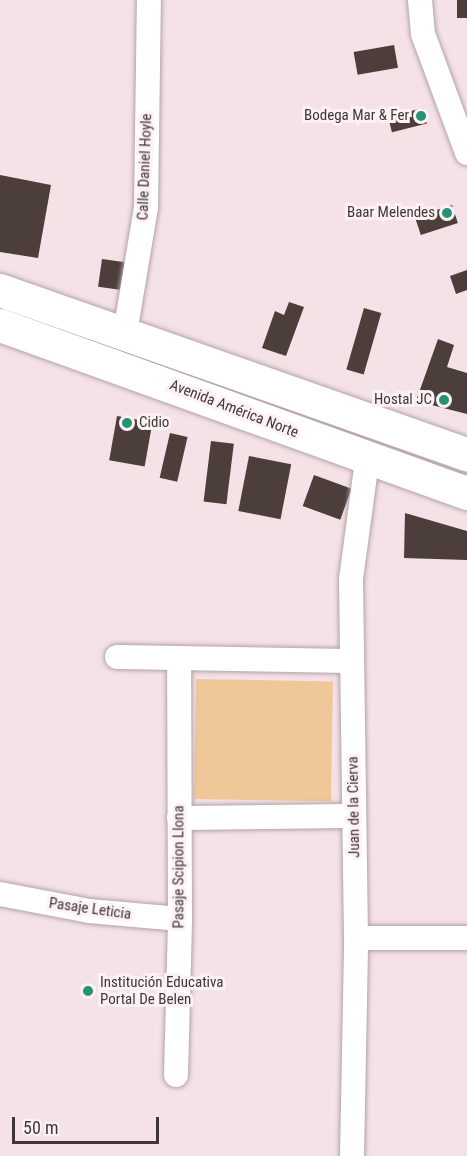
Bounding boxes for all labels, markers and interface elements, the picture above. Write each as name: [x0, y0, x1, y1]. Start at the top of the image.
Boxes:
place label: Bodega Mar & Fer: [304, 107, 409, 125]
marker: Bodega Mar & Fer: [414, 109, 428, 123]
street label: Calle Daniel Hoyle: [134, 113, 156, 221]
place label: Baar Melendes: [347, 204, 435, 222]
marker: Baar Melendes: [440, 206, 454, 220]
street label: Avenida América Norte: [167, 376, 301, 442]
place label: Hostal JC: [374, 391, 432, 409]
marker: Hostal JC: [437, 393, 451, 407]
place label: Cidio: [139, 414, 169, 432]
marker: Cidio: [120, 416, 134, 430]
street label: Juan de la Cierva: [344, 756, 364, 858]
street label: Pasaje Scipion Llona: [170, 805, 188, 929]
street label: Pasaje Leticia: [48, 894, 132, 924]
place label: Institución Educativa Portal De Belen: [100, 973, 224, 1008]
marker: Institución Educativa Portal De Belen: [81, 984, 95, 998]
scale bar: [15, 1105, 162, 1143]
text: 50 m: [23, 1117, 58, 1138]

